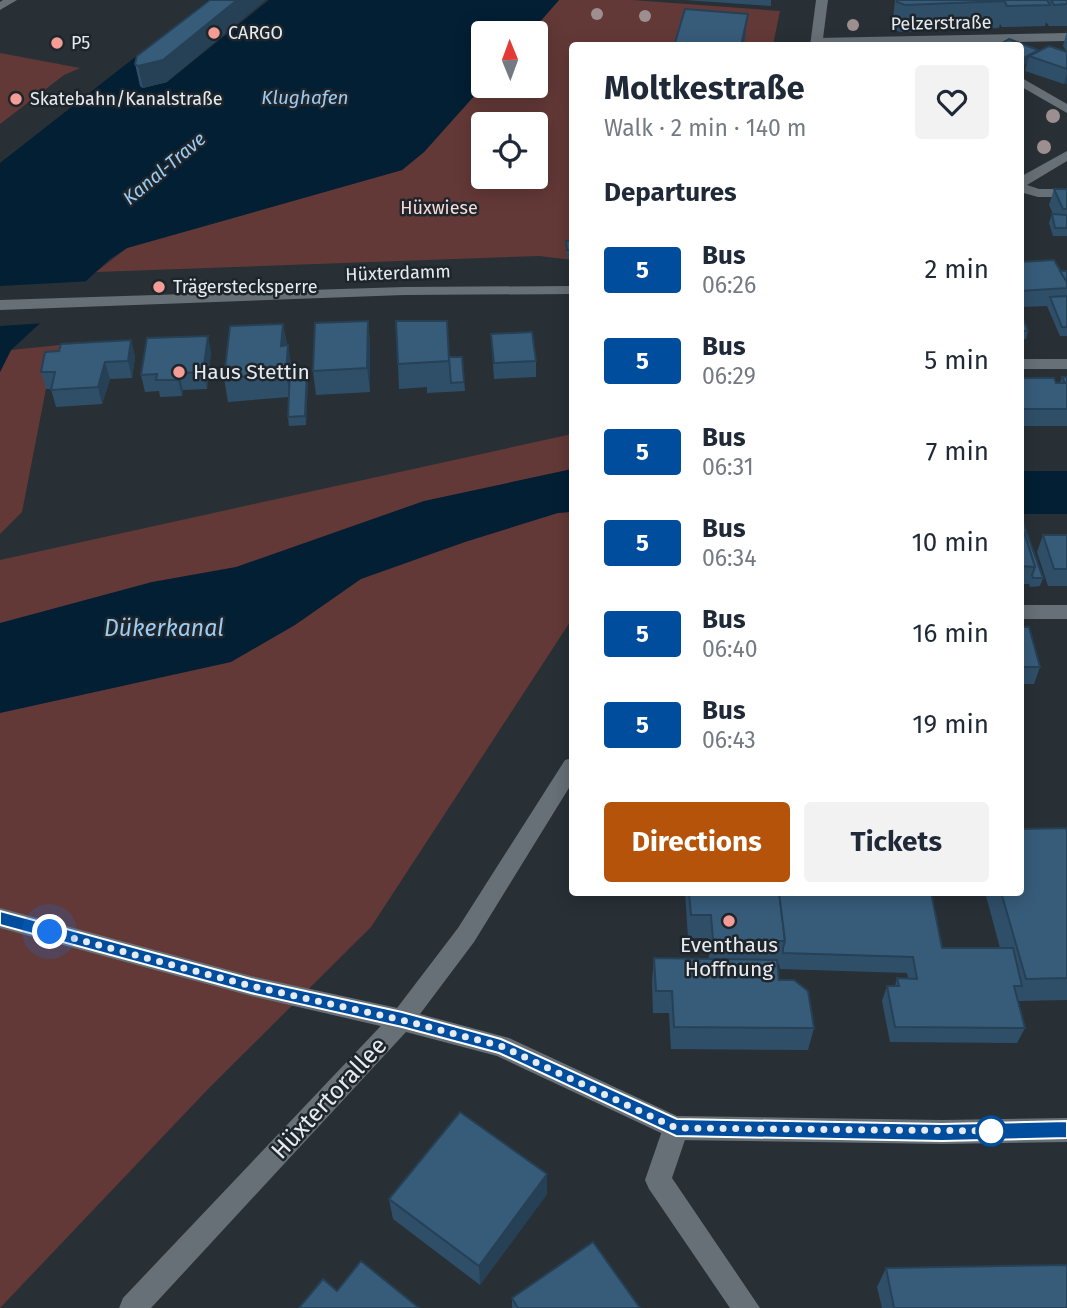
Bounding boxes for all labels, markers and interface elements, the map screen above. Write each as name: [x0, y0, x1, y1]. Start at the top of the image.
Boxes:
street label: Pelzerstraße: [890, 11, 992, 35]
north arrow: [471, 21, 548, 98]
map controls: [471, 21, 548, 189]
place label: CARGO: [228, 22, 283, 44]
marker: CARGO: [206, 25, 222, 41]
place label: P5: [71, 32, 90, 54]
marker: P5: [49, 35, 65, 51]
button: heart: [915, 65, 989, 139]
text: Moltkestraße: [604, 68, 805, 108]
water label: Klughafen: [261, 86, 349, 109]
place label: Skatebahn/Kanalstraße: [30, 88, 223, 110]
marker: Skatebahn/Kanalstraße: [8, 91, 24, 107]
button: locate: [471, 112, 548, 189]
text: Walk · 2 min · 140 m: [604, 114, 807, 142]
water label: Kanal-Trave: [118, 127, 210, 210]
text: Departures: [604, 177, 737, 208]
park label: Hüxwiese: [400, 197, 478, 219]
text: Bus: [702, 240, 745, 271]
text: 2 min: [924, 254, 989, 285]
text: 5: [636, 256, 649, 284]
street label: Hüxterdamm: [345, 260, 451, 286]
text: 06:26: [702, 271, 756, 299]
place label: Trägerstecksperre: [173, 276, 318, 298]
marker: Trägerstecksperre: [151, 279, 167, 295]
text: Bus: [702, 331, 745, 362]
text: 5 min: [924, 345, 989, 376]
text: 5: [636, 347, 649, 375]
place label: Haus Stettin: [193, 359, 310, 385]
text: 06:29: [702, 362, 756, 390]
marker: Haus Stettin: [171, 364, 187, 380]
text: Bus: [702, 422, 745, 453]
text: 7 min: [926, 436, 989, 467]
text: 5: [636, 438, 649, 466]
text: 06:31: [702, 453, 754, 481]
text: Bus: [702, 513, 745, 544]
text: 10 min: [911, 527, 989, 558]
text: 5: [636, 529, 649, 557]
text: 06:34: [702, 544, 756, 572]
text: Bus: [702, 604, 745, 635]
water label: Dükerkanal: [104, 614, 224, 642]
text: 16 min: [912, 618, 989, 649]
text: 5: [636, 620, 649, 648]
text: 06:40: [702, 635, 758, 663]
text: Bus: [702, 695, 745, 726]
text: 19 min: [912, 709, 989, 740]
text: 5: [636, 711, 649, 739]
text: 06:43: [702, 726, 756, 754]
button: Directions: [604, 802, 790, 882]
button: Tickets: [804, 802, 989, 882]
marker: Eventhaus Hoffnung: [721, 913, 737, 929]
your location: [32, 914, 67, 949]
place label: Eventhaus Hoffnung: [680, 932, 778, 982]
street label: Hüxtertorallee: [265, 1031, 393, 1165]
unlabelled marker: [976, 1116, 1006, 1146]

